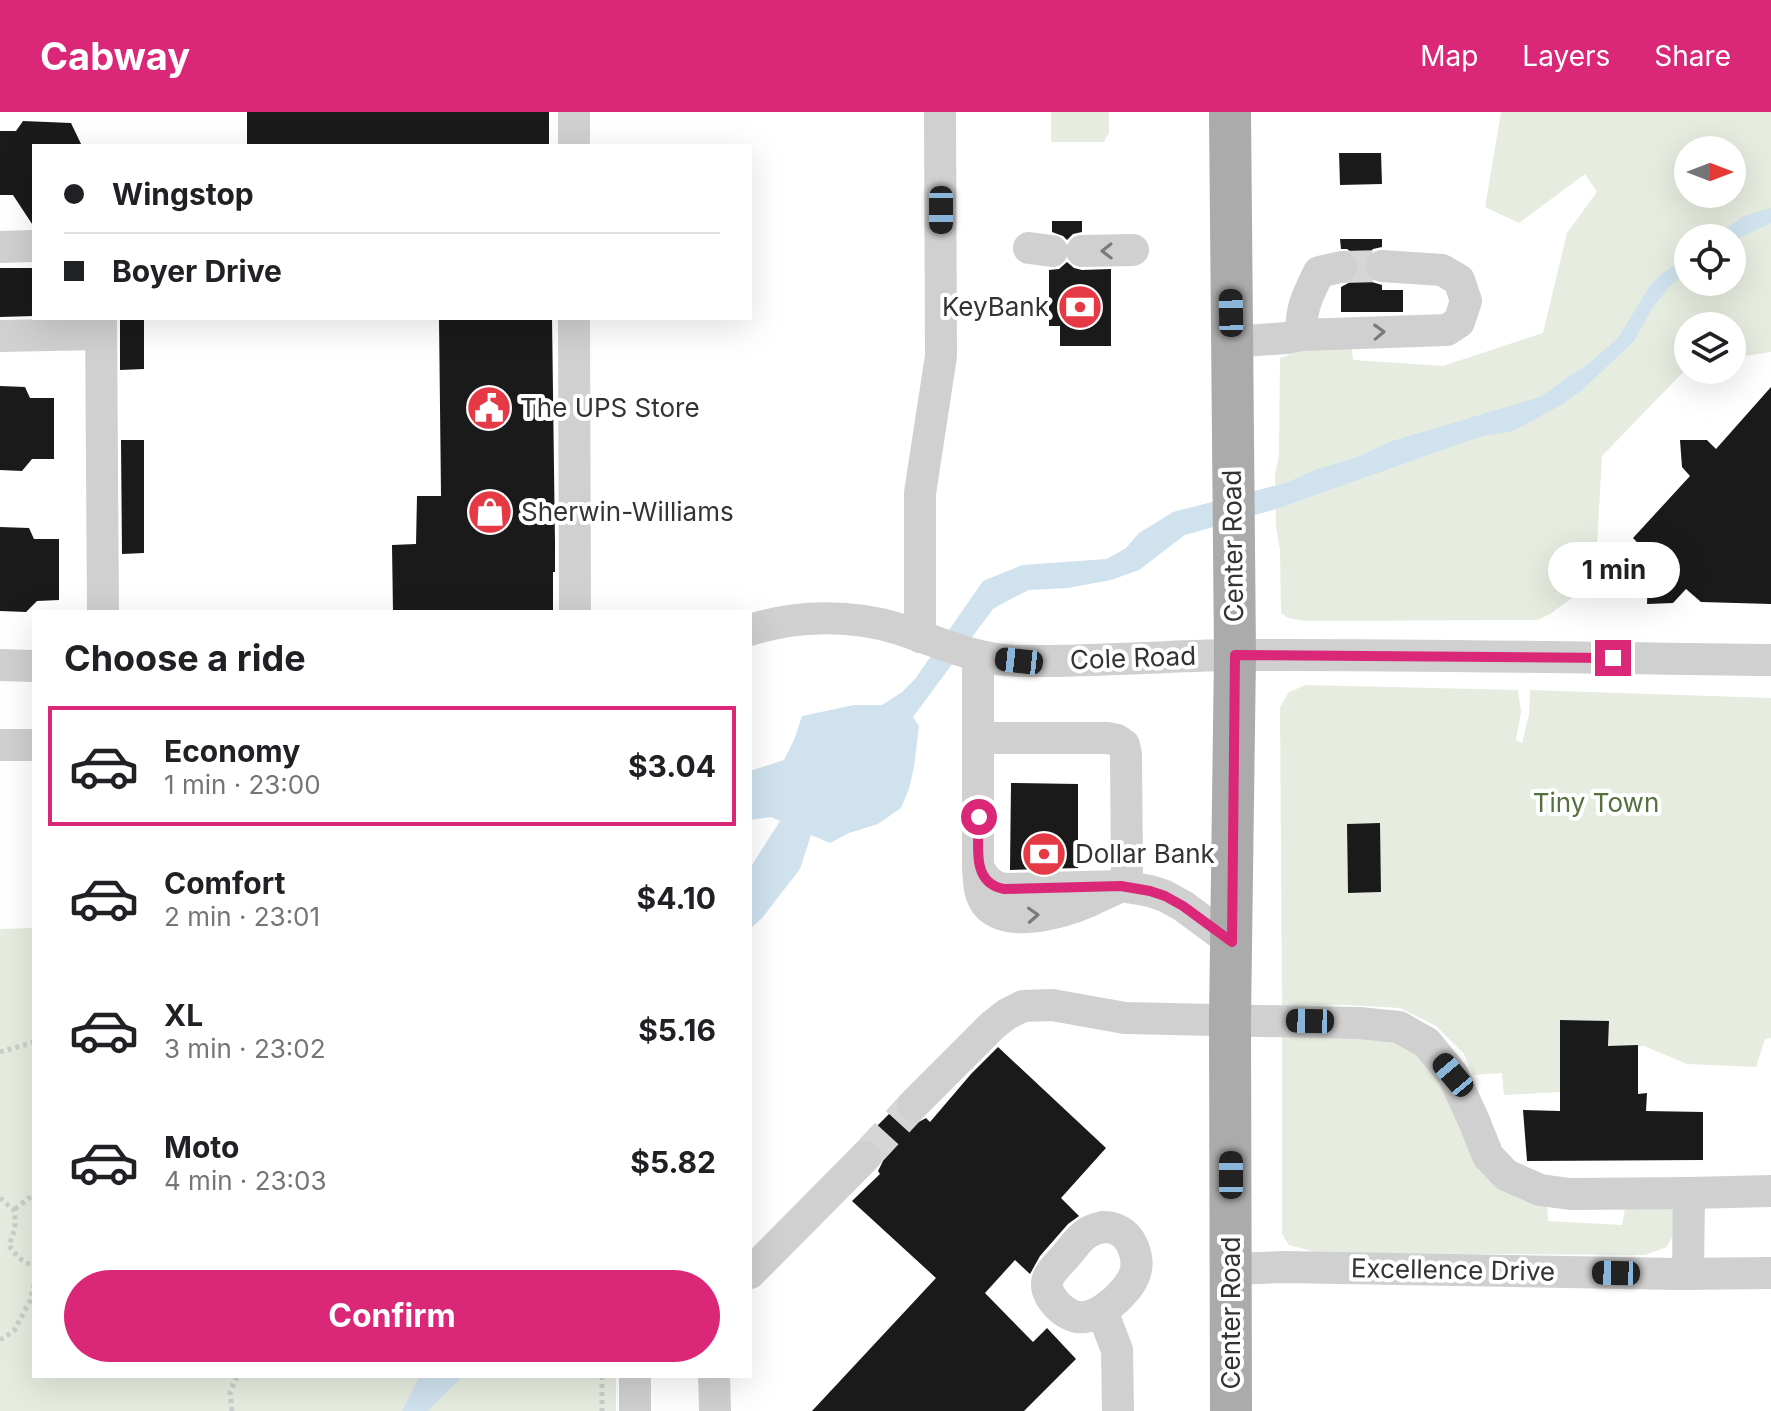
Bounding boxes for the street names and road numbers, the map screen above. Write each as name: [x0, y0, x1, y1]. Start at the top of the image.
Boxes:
street label: Center Road: [1216, 469, 1249, 623]
street label: Cole Road: [1069, 640, 1197, 675]
street label: Center Road: [1215, 1237, 1246, 1389]
street label: Excellence Drive: [1351, 1252, 1555, 1287]

